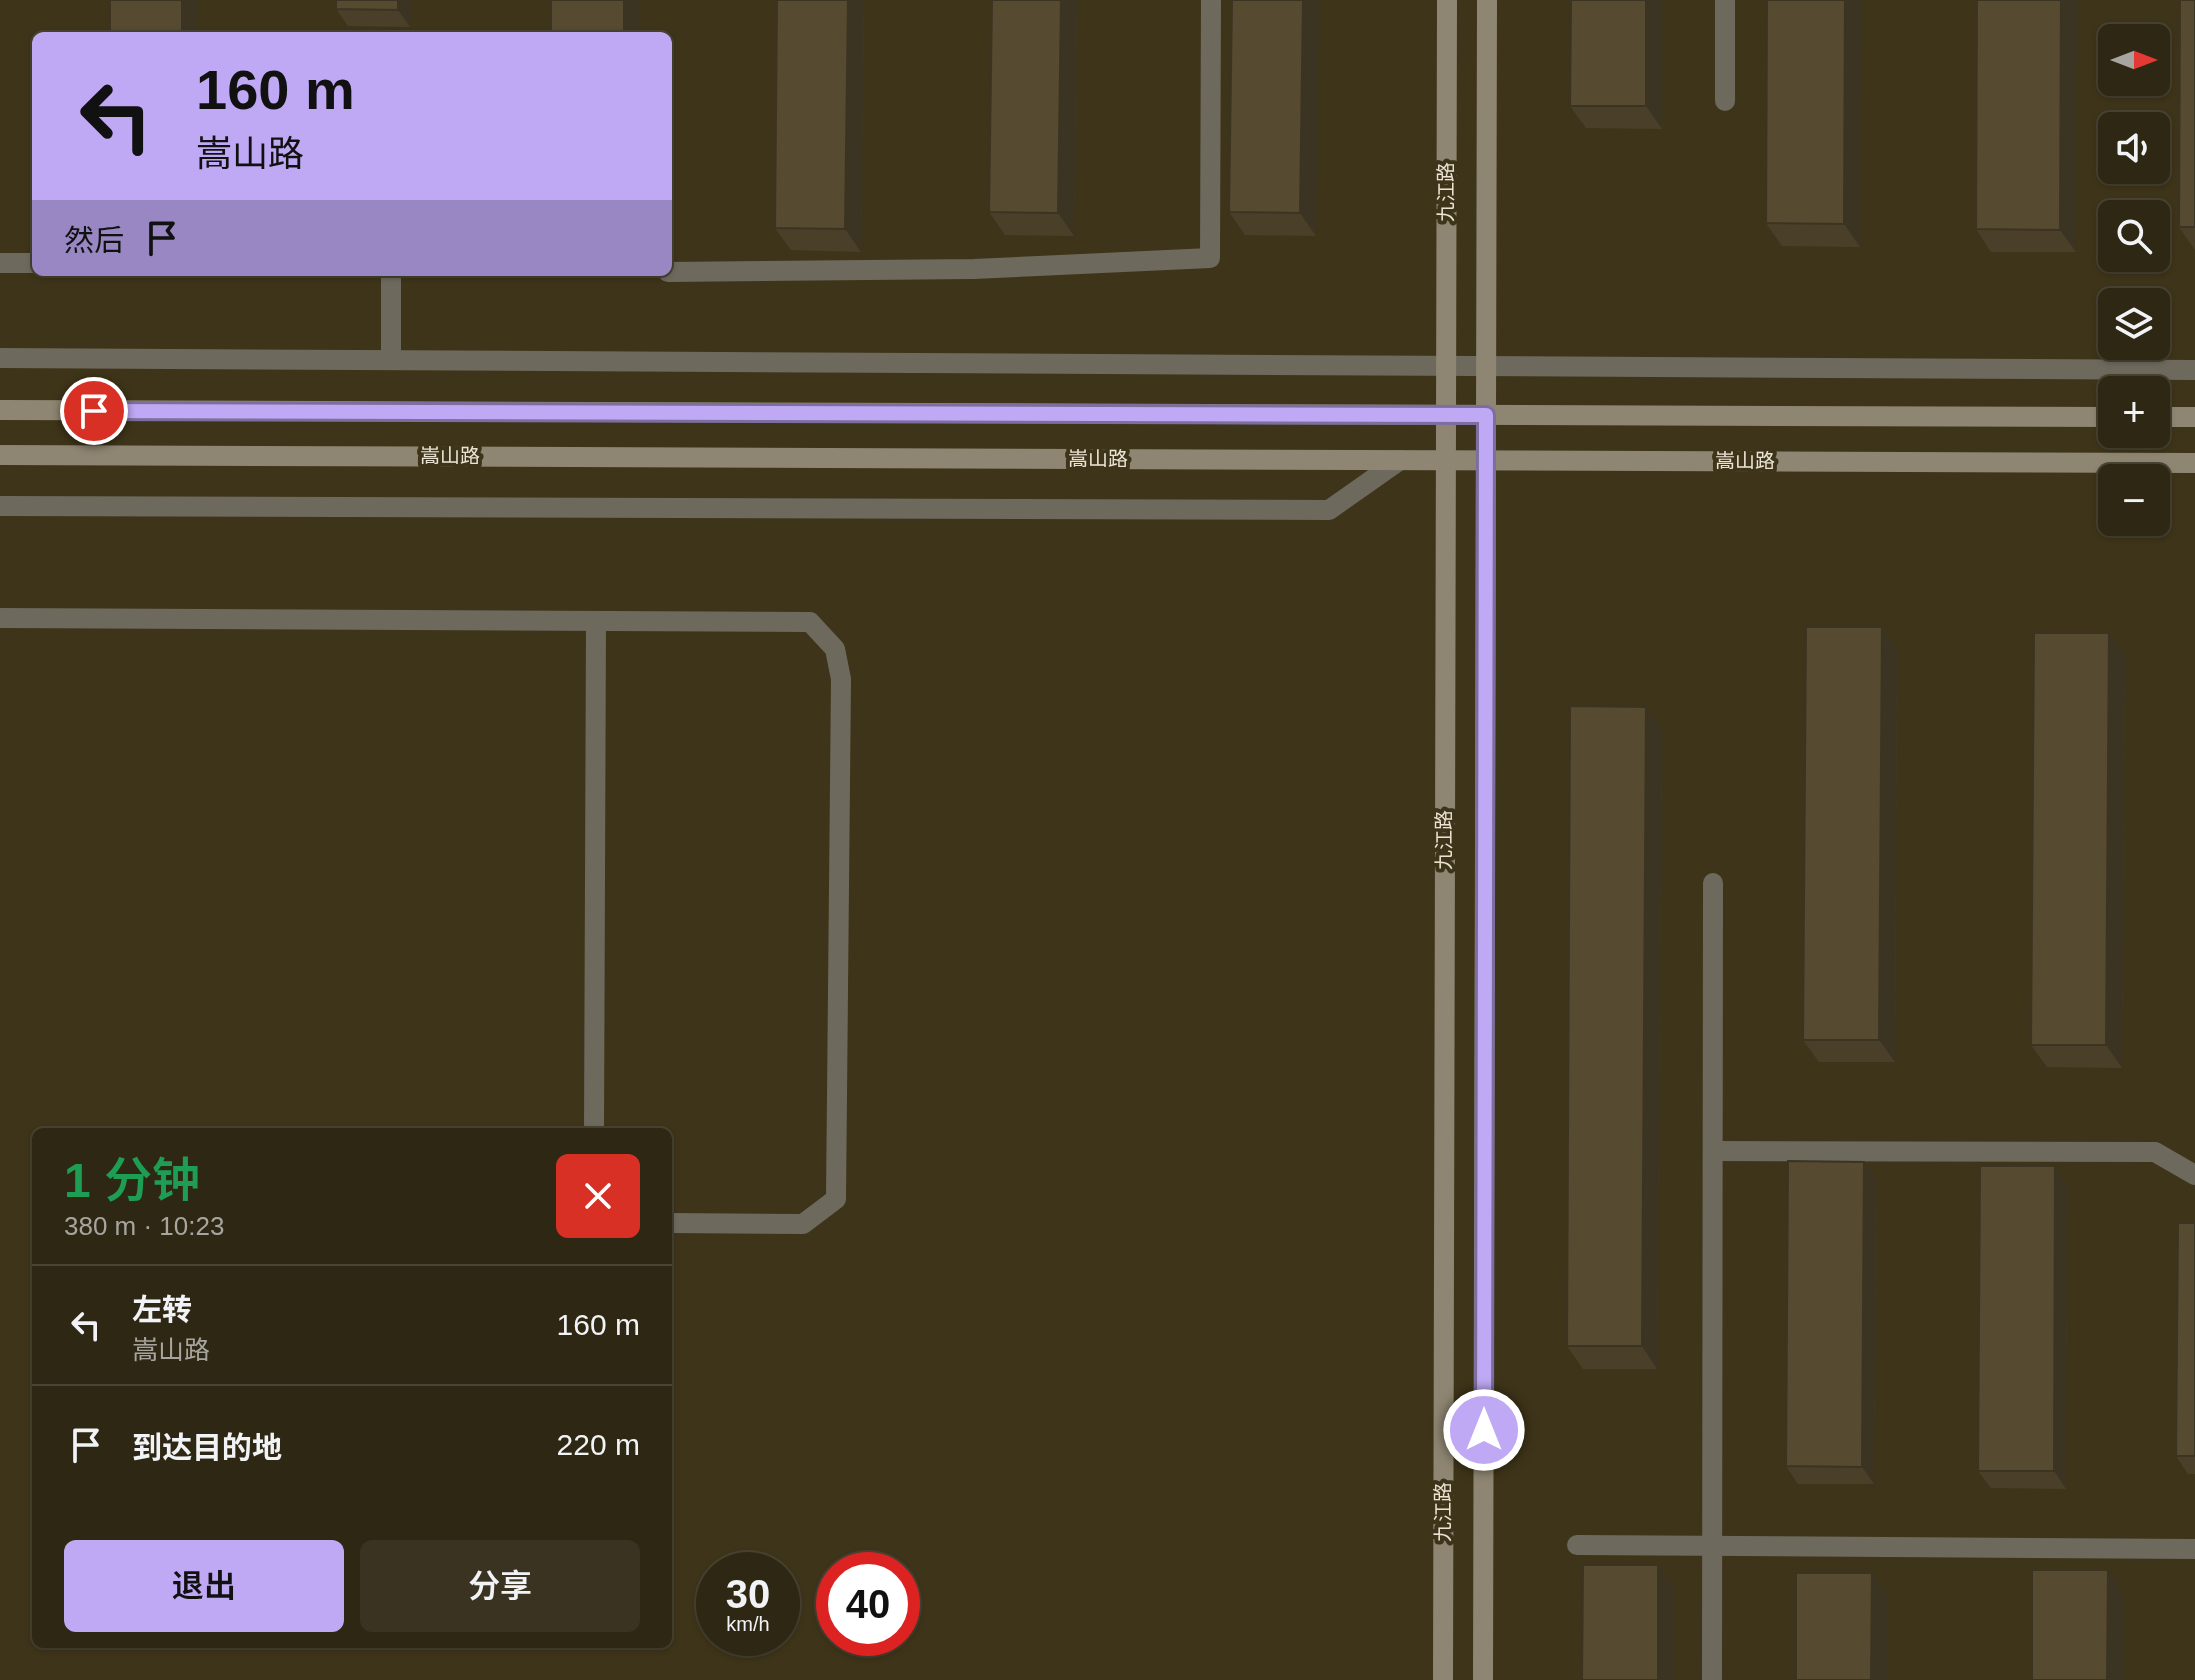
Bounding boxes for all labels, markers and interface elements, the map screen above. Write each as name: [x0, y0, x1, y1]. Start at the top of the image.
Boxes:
north arrow: [2098, 24, 2170, 96]
map controls: [2098, 24, 2170, 536]
text: 160 m: [196, 58, 355, 121]
icon: left: [64, 64, 168, 168]
button: sound: [2098, 112, 2170, 184]
text: 嵩山路: [196, 133, 304, 174]
street label: 九江路: [1435, 162, 1457, 222]
button: search: [2098, 200, 2170, 272]
icon: arrive: [140, 216, 184, 260]
text: 然后: [64, 224, 124, 257]
button: layers: [2098, 288, 2170, 360]
button: +: [2098, 376, 2170, 448]
pin: [60, 377, 128, 445]
icon: arrive: [72, 389, 116, 433]
street label: 嵩山路: [420, 445, 480, 467]
street label: 嵩山路: [1068, 448, 1128, 470]
street label: 嵩山路: [1715, 450, 1775, 472]
button: −: [2098, 464, 2170, 536]
street label: 九江路: [1433, 810, 1455, 870]
text: 1 分钟: [64, 1154, 200, 1207]
button: close: [556, 1154, 640, 1238]
text: 380 m · 10:23: [64, 1211, 224, 1241]
text: 左转: [132, 1293, 192, 1326]
icon: left: [64, 1303, 108, 1347]
text: 160 m: [557, 1308, 640, 1341]
text: 嵩山路: [132, 1335, 210, 1365]
position arrow: [1442, 1388, 1526, 1472]
icon: arrive: [64, 1423, 108, 1467]
text: 220 m: [557, 1428, 640, 1461]
text: 到达目的地: [132, 1431, 282, 1464]
street label: 九江路: [1432, 1482, 1454, 1542]
button: 退出: [64, 1540, 344, 1632]
button: 分享: [360, 1540, 640, 1632]
speed limit sign: 40: [816, 1552, 920, 1656]
text: 30: [726, 1572, 770, 1616]
text: km/h: [726, 1613, 770, 1635]

